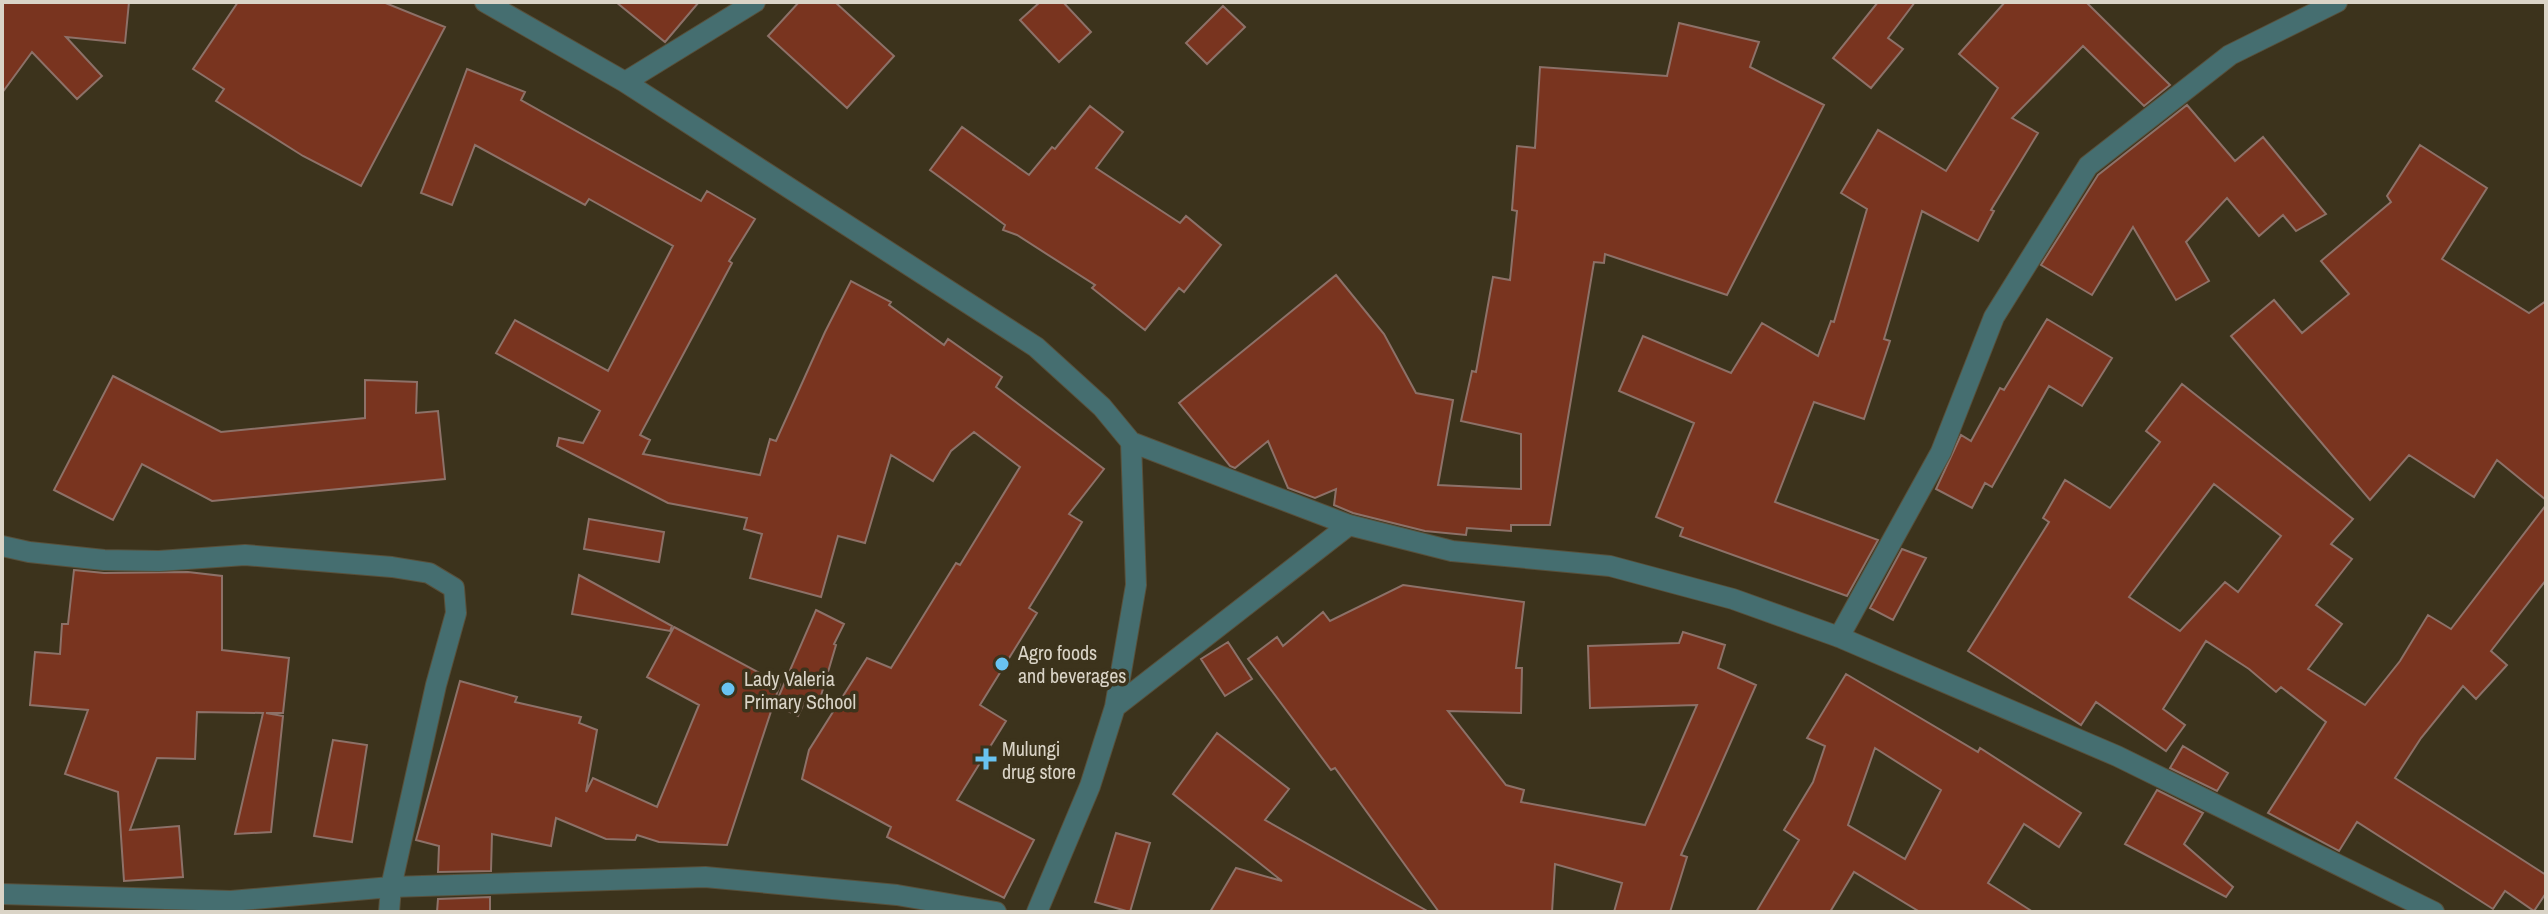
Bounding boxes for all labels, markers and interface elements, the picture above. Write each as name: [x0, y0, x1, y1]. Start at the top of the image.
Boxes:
place label: Agro foods and beverages: [1017, 639, 1127, 689]
marker: Agro foods and beverages: [993, 655, 1011, 673]
place label: Lady Valeria Primary School: [744, 665, 856, 715]
marker: Lady Valeria Primary School: [719, 680, 737, 698]
place label: Mulungi drug store: [1002, 735, 1076, 785]
marker: Mulungi drug store: [977, 750, 995, 768]

